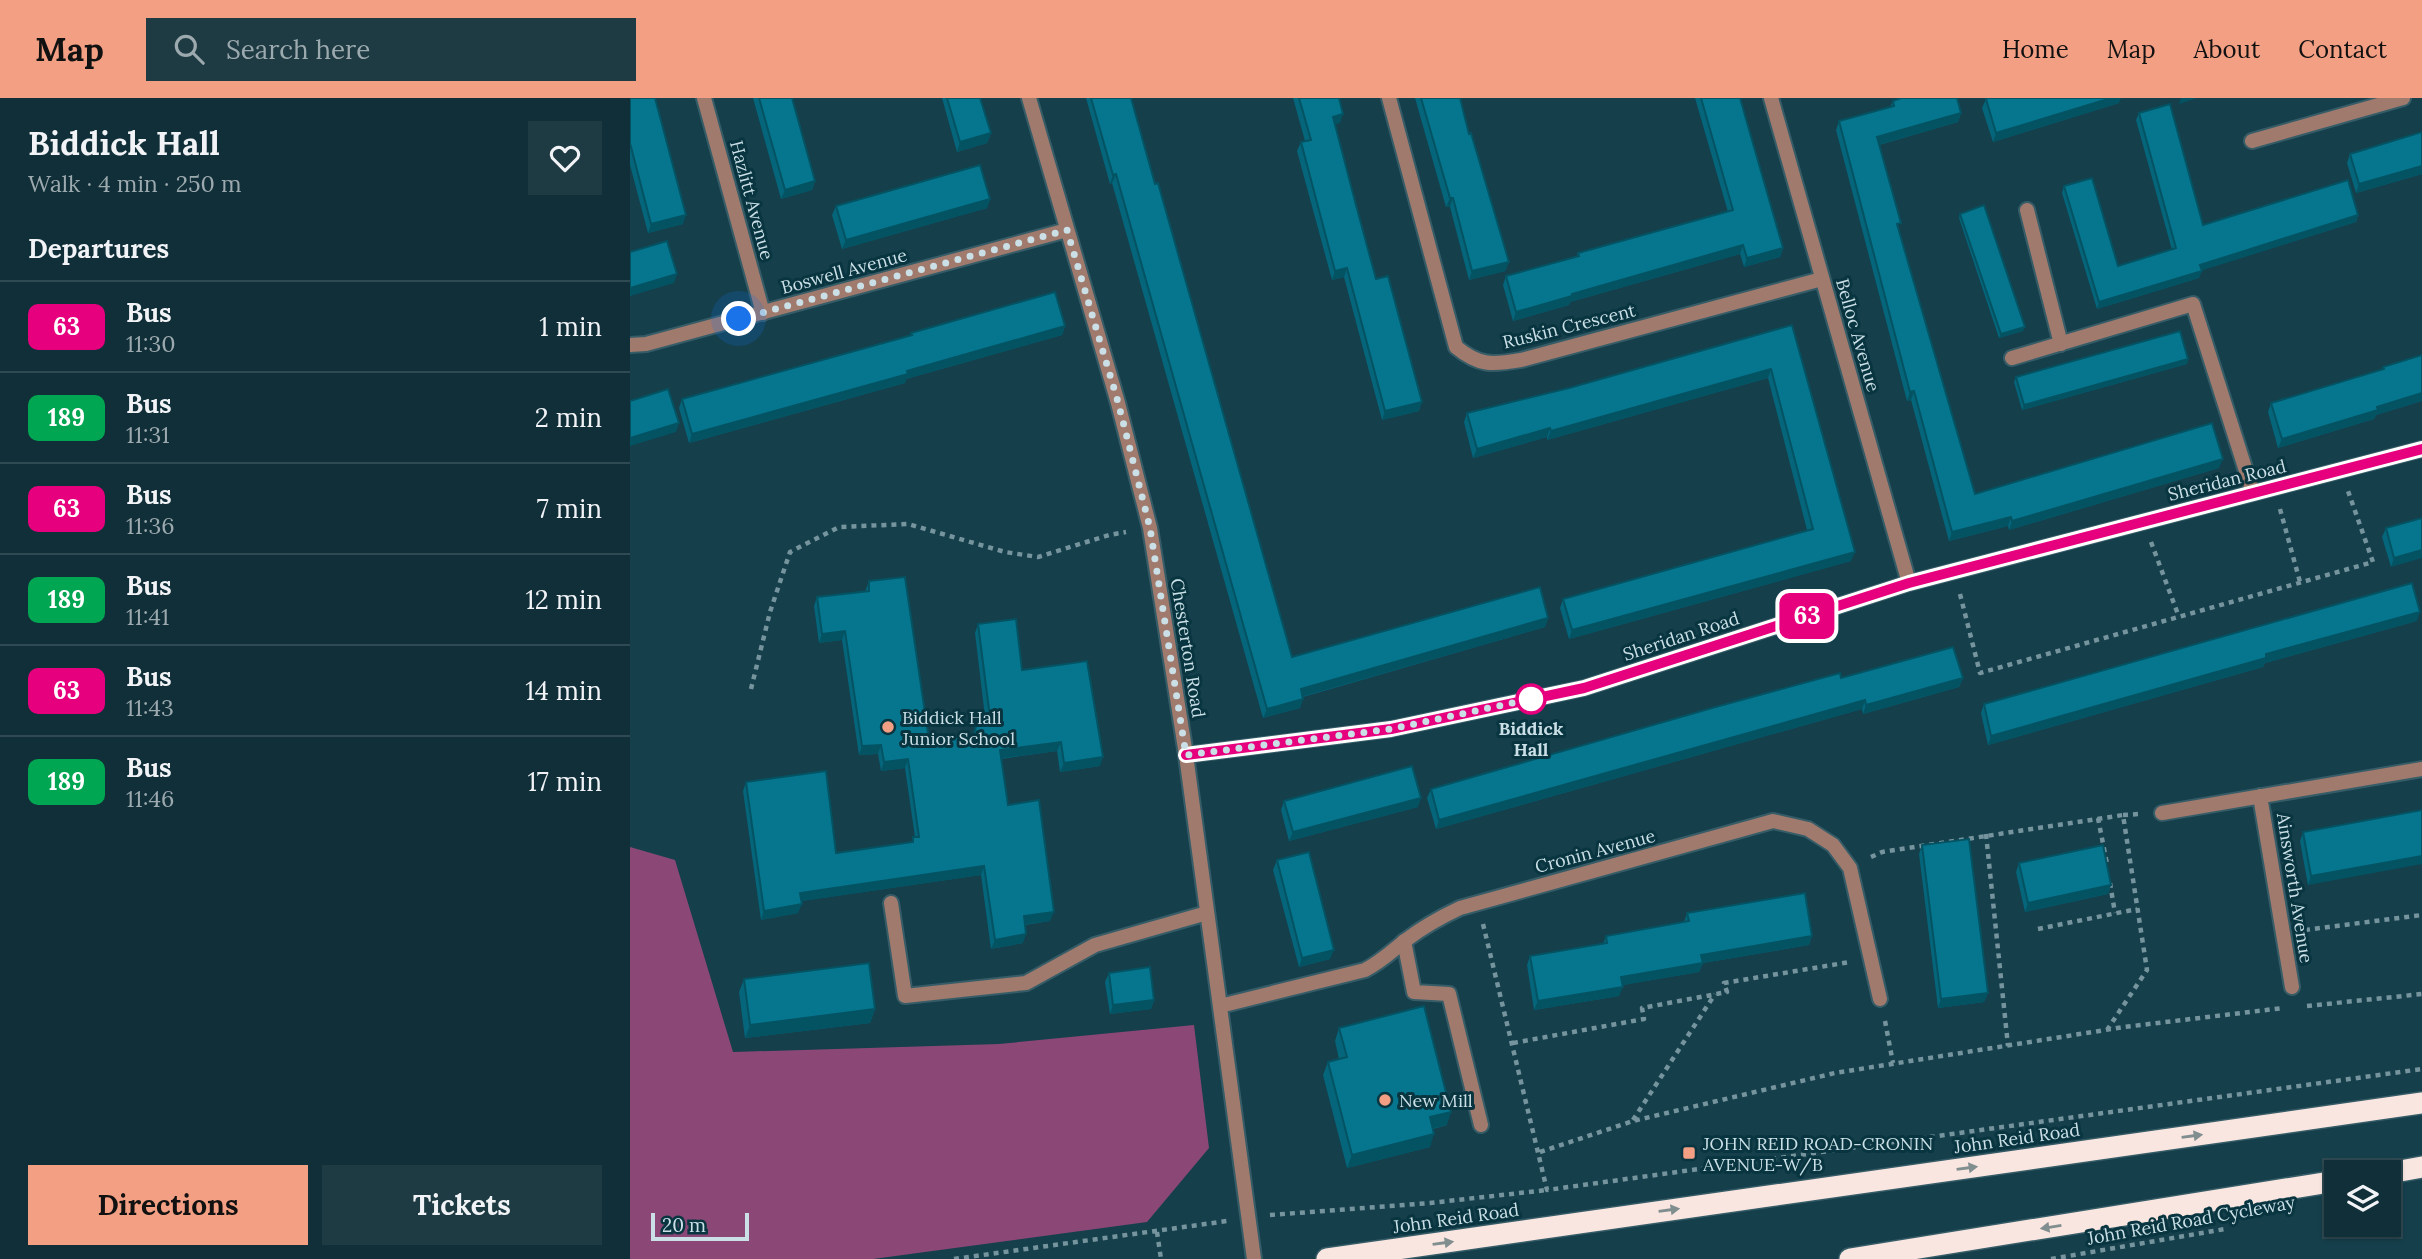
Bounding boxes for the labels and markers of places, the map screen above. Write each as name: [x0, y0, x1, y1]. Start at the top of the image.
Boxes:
marker: Biddick Hall: [1516, 684, 1546, 714]
place label: Biddick Hall Junior School: [901, 706, 1015, 750]
place label: Biddick Hall: [1499, 717, 1564, 761]
marker: Biddick Hall Junior School: [880, 719, 896, 735]
place label: New Mill: [1399, 1089, 1473, 1112]
marker: New Mill: [1377, 1092, 1393, 1108]
place label: JOHN REID ROAD-CRONIN AVENUE-W/B: [1702, 1132, 1933, 1176]
marker: JOHN REID ROAD-CRONIN AVENUE-W/B: [1681, 1145, 1697, 1161]

